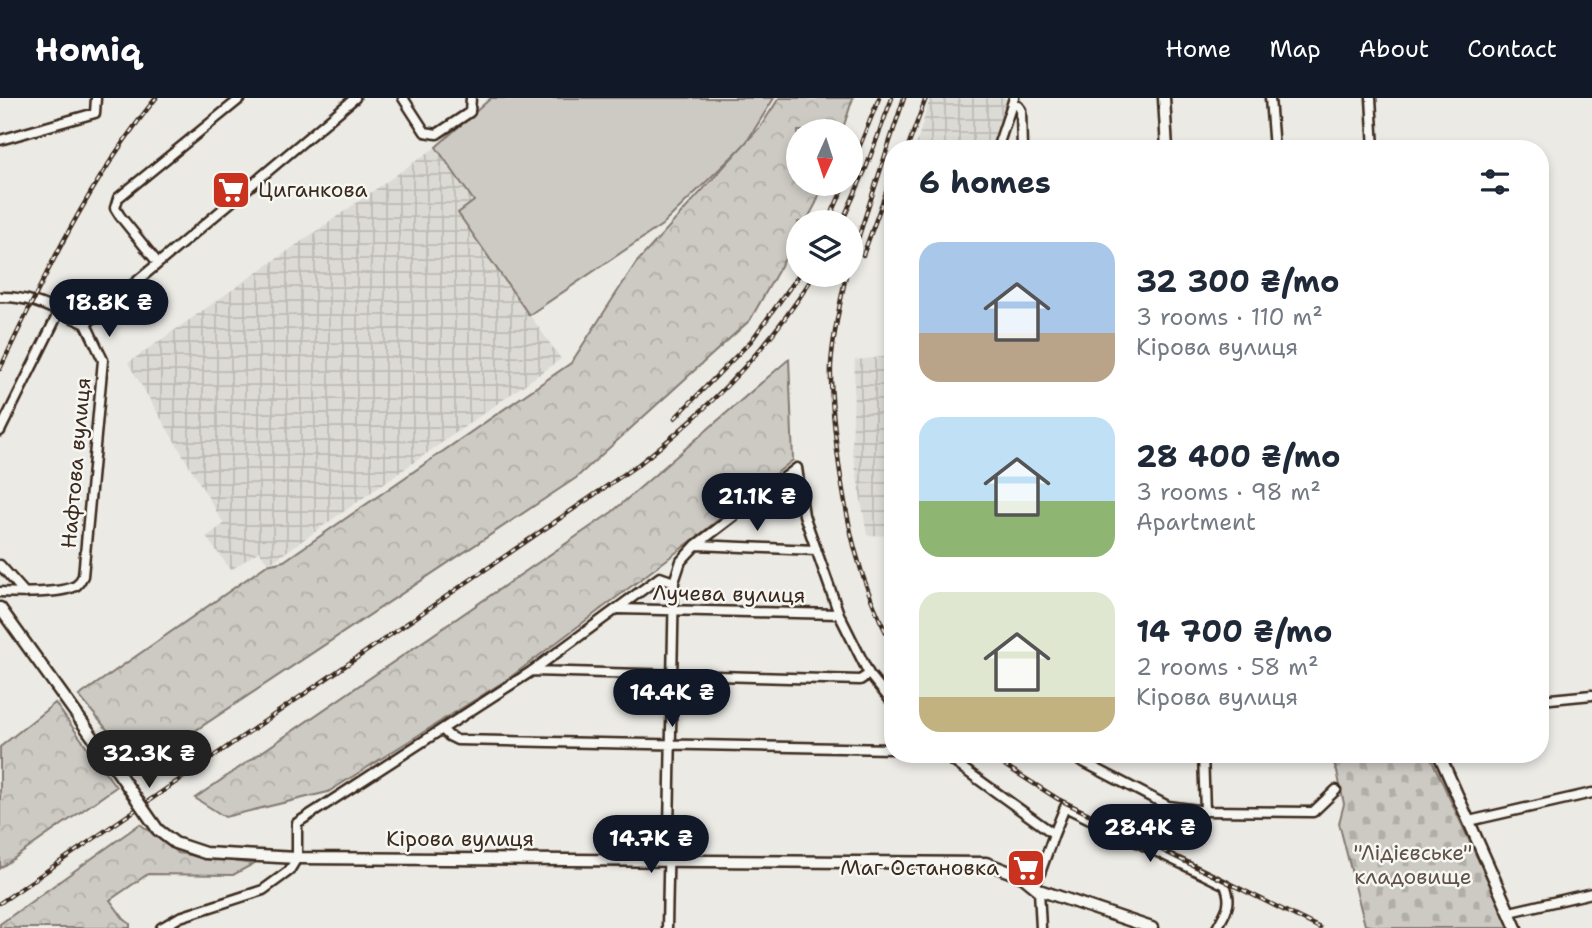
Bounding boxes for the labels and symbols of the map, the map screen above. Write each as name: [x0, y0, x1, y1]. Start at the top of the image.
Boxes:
north arrow: [786, 119, 863, 196]
supermarket icon: Циганкова: [210, 169, 252, 211]
place label: Циганкова: [258, 176, 368, 204]
pin: 18.8K ₴: [44, 280, 174, 339]
street label: Нафтова вулиця: [55, 376, 97, 550]
pin: 21.1K ₴: [692, 474, 822, 533]
street label: Лучева вулиця: [652, 579, 806, 609]
pin: 14.4K ₴: [607, 670, 737, 729]
pin: 32.3K ₴: [84, 730, 214, 790]
pin: 28.4K ₴: [1085, 804, 1215, 864]
pin: 14.7K ₴: [586, 816, 716, 875]
street label: Кірова вулиця: [386, 825, 534, 853]
park label: "Лідієвське" кладовище: [1354, 839, 1472, 891]
supermarket icon: Маг Остановка: [1005, 847, 1047, 889]
place label: Маг Остановка: [840, 854, 999, 882]

